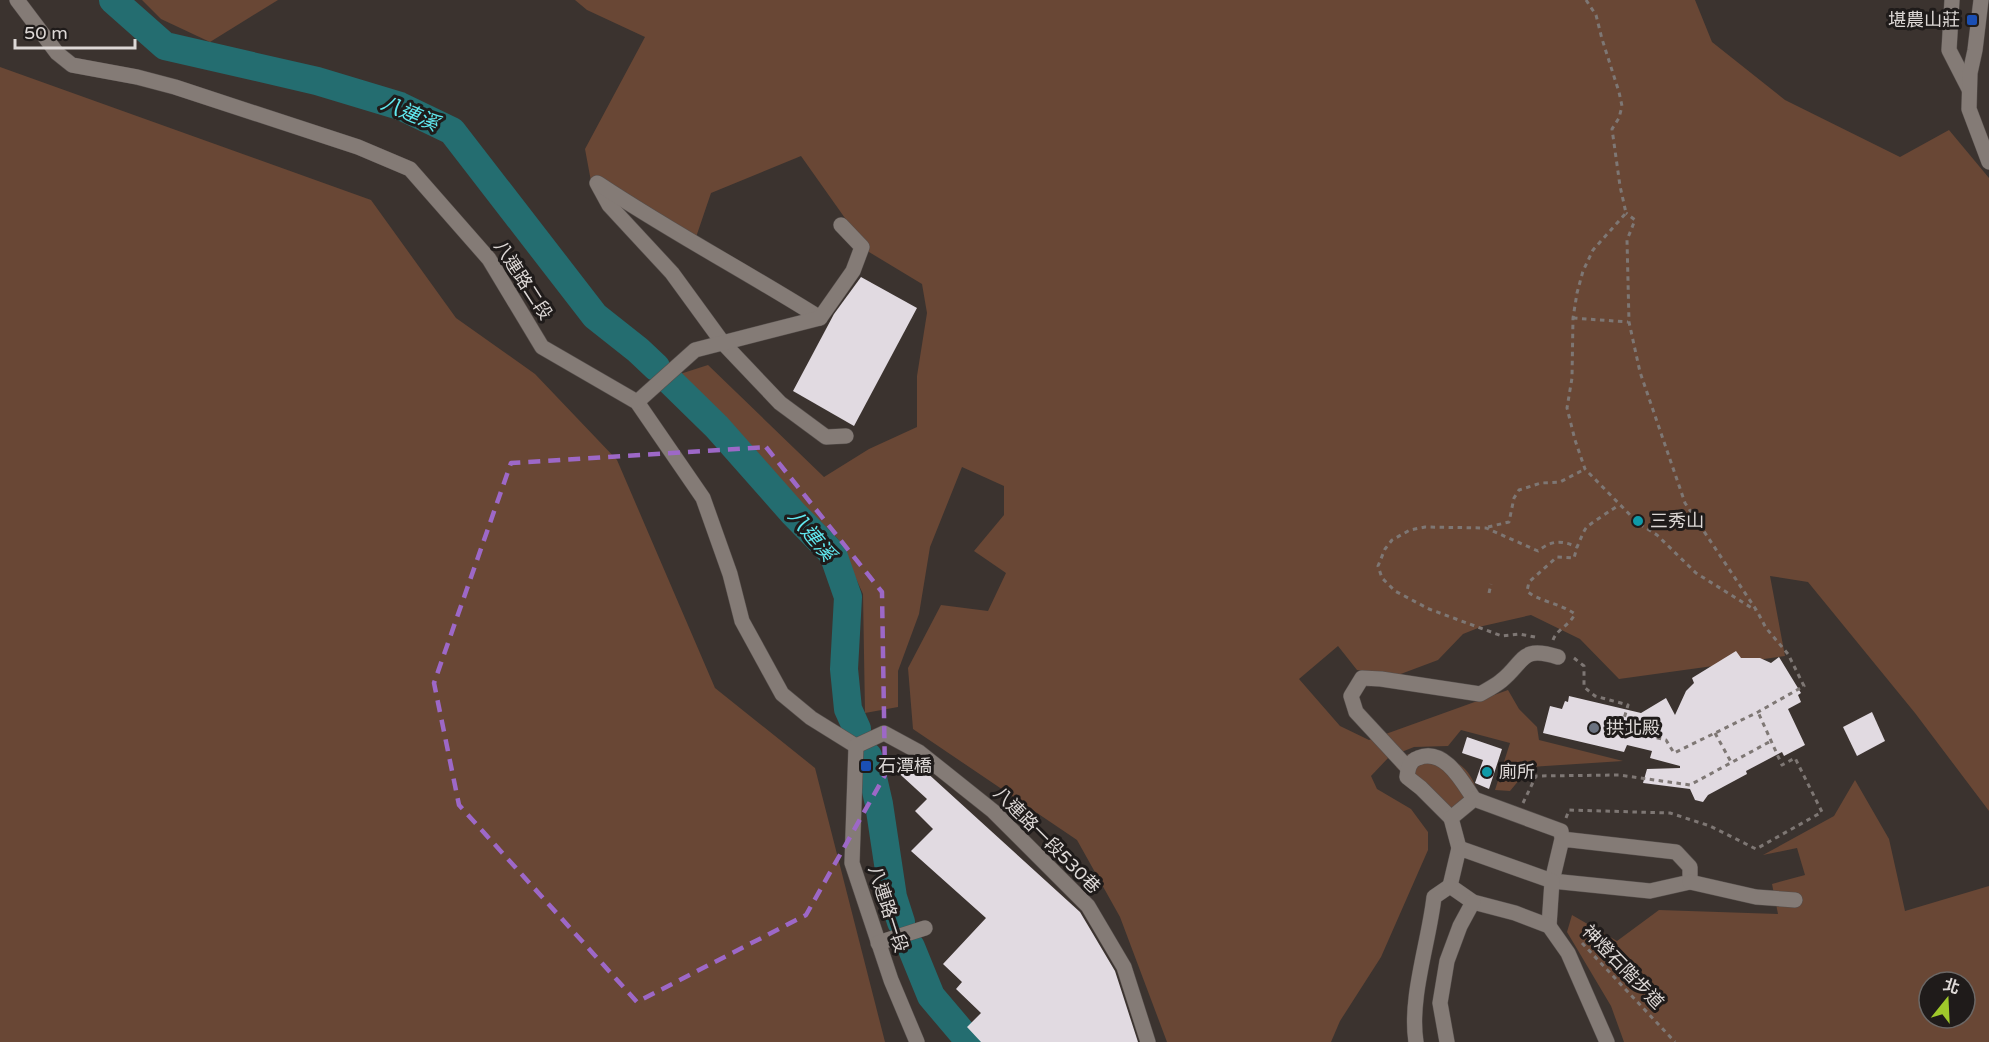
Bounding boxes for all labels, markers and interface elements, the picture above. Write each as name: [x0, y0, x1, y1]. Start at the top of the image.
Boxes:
place label: 堪農山莊: [1888, 9, 1960, 31]
scale bar: [15, 12, 135, 50]
marker: 堪農山莊: [1965, 13, 1979, 27]
text: 50 m: [24, 22, 68, 44]
water label: 八連溪: [377, 91, 445, 138]
street label: 八連路二段: [489, 236, 557, 324]
water label: 八連溪: [783, 505, 842, 569]
place label: 三秀山: [1650, 510, 1704, 532]
marker: 三秀山: [1631, 514, 1645, 528]
place label: 拱北殿: [1606, 717, 1660, 739]
marker: 拱北殿: [1587, 721, 1601, 735]
place label: 石潭橋: [878, 755, 932, 777]
marker: 石潭橋: [859, 759, 873, 773]
place label: 廁所: [1499, 761, 1535, 783]
marker: 廁所: [1480, 765, 1494, 779]
street label: 八連路一段530巷: [989, 782, 1105, 898]
street label: 八連路一段: [864, 863, 912, 955]
street label: 神燈石階步道: [1578, 921, 1668, 1013]
north arrow: [1917, 970, 1977, 1030]
text: 北: [1941, 975, 1962, 999]

